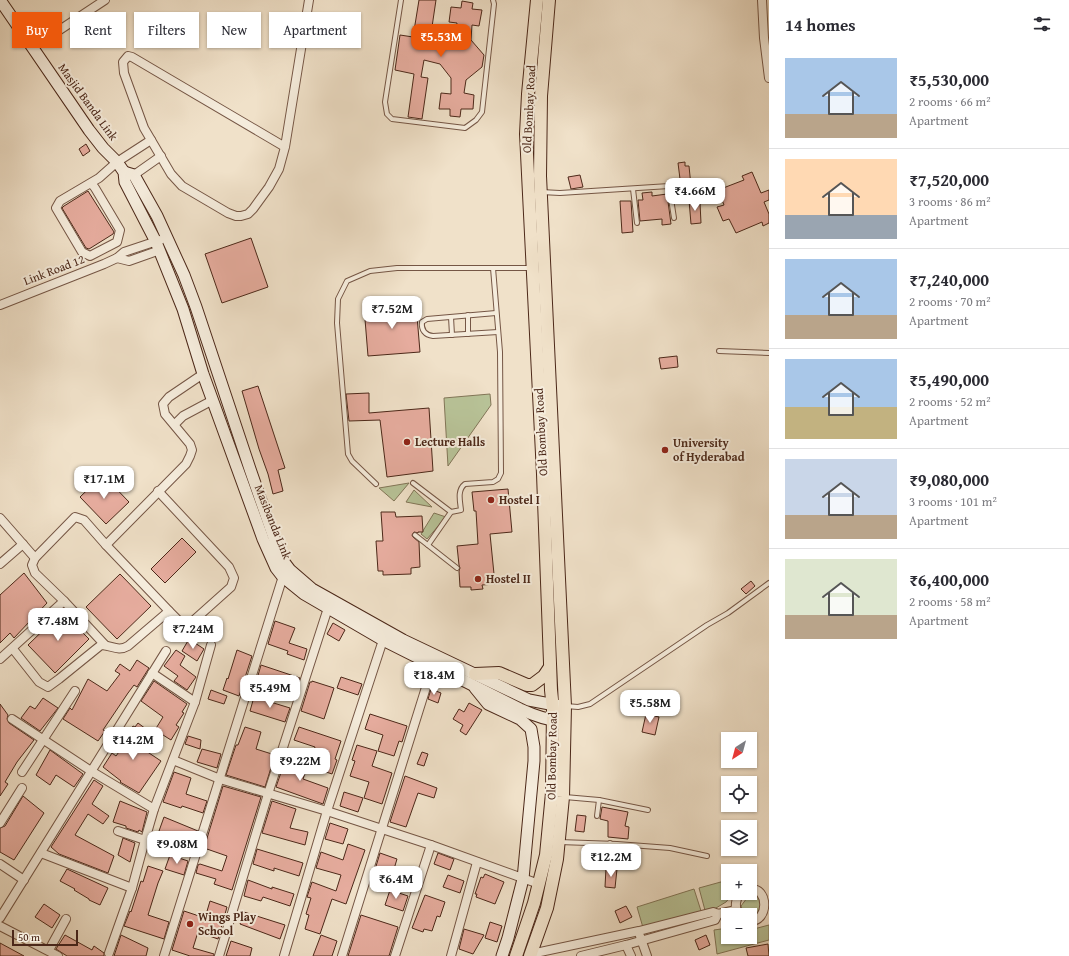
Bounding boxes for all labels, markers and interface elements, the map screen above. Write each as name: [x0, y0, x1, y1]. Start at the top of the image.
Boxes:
chip: Buy: [12, 12, 62, 48]
chip: Rent: [70, 12, 126, 48]
chip: Filters: [134, 12, 199, 48]
chip: New: [207, 12, 261, 48]
chip: Apartment: [269, 12, 361, 48]
text: 14 homes: [785, 12, 856, 37]
icon: filters: [1031, 13, 1053, 35]
pin: ₹5.53M: [408, 24, 474, 58]
text: ₹5.53M: [420, 27, 462, 46]
street label: Masjid Banda Link: [55, 60, 123, 145]
street label: Old Bombay Road: [518, 64, 539, 153]
text: ₹5,530,000: [909, 67, 989, 92]
icon: home: [817, 74, 865, 122]
text: 2 rooms · 66 m²: [909, 92, 991, 111]
text: Apartment: [909, 111, 969, 130]
text: ₹7,520,000: [909, 167, 989, 192]
icon: home: [817, 175, 865, 223]
pin: ₹4.66M: [662, 178, 728, 212]
text: ₹4.66M: [674, 181, 716, 200]
text: 3 rooms · 86 m²: [909, 192, 991, 211]
text: Apartment: [909, 211, 969, 230]
street label: Link Road 12: [21, 250, 87, 289]
text: ₹7,240,000: [909, 267, 989, 292]
icon: home: [817, 275, 865, 323]
text: 2 rooms · 70 m²: [909, 292, 991, 311]
pin: ₹7.52M: [359, 296, 425, 330]
text: ₹7.52M: [371, 299, 413, 318]
text: Apartment: [909, 311, 969, 330]
text: ₹5,490,000: [909, 367, 989, 392]
icon: home: [817, 375, 865, 423]
street label: Old Bombay Road: [530, 387, 551, 476]
text: 2 rooms · 52 m²: [909, 392, 991, 411]
text: Apartment: [909, 411, 969, 430]
place label: Lecture Halls: [415, 433, 485, 450]
place label: University of Hyderabad: [673, 434, 745, 465]
marker: Lecture Halls: [402, 437, 412, 447]
marker: University of Hyderabad: [660, 445, 670, 455]
pin: ₹17.1M: [71, 466, 137, 500]
text: ₹9,080,000: [909, 467, 989, 492]
text: ₹17.1M: [83, 469, 125, 488]
icon: home: [817, 475, 865, 523]
street label: Masibanda Link: [251, 482, 296, 562]
place label: Hostel I: [499, 491, 540, 508]
text: 3 rooms · 101 m²: [909, 492, 997, 511]
marker: Hostel I: [486, 495, 496, 505]
text: Apartment: [909, 511, 969, 530]
text: ₹6,400,000: [909, 567, 989, 592]
place label: Hostel II: [486, 570, 531, 587]
marker: Hostel II: [473, 574, 483, 584]
icon: home: [817, 575, 865, 623]
text: 2 rooms · 58 m²: [909, 592, 991, 611]
pin: ₹7.48M: [25, 608, 91, 642]
text: ₹7.48M: [37, 611, 79, 630]
text: Apartment: [909, 611, 969, 630]
pin: ₹7.24M: [160, 616, 226, 650]
text: ₹7.24M: [172, 619, 214, 638]
pin: ₹18.4M: [401, 662, 467, 696]
text: ₹18.4M: [413, 665, 455, 684]
pin: ₹5.49M: [237, 675, 303, 709]
text: ₹5.49M: [249, 678, 291, 697]
pin: ₹5.58M: [617, 690, 683, 724]
text: ₹5.58M: [629, 693, 671, 712]
street label: Old Bombay Road: [542, 711, 561, 800]
pin: ₹14.2M: [100, 727, 166, 761]
text: ₹14.2M: [112, 730, 154, 749]
north arrow: [721, 732, 757, 768]
map controls: [721, 732, 757, 944]
pin: ₹9.22M: [267, 748, 333, 782]
text: ₹9.22M: [279, 751, 321, 770]
button: locate: [721, 776, 757, 812]
button: layers: [721, 820, 757, 856]
pin: ₹9.08M: [144, 831, 210, 865]
text: ₹9.08M: [156, 834, 198, 853]
pin: ₹12.2M: [578, 844, 644, 878]
text: ₹12.2M: [590, 847, 632, 866]
button: +: [721, 864, 757, 900]
pin: ₹6.4M: [368, 866, 424, 900]
text: ₹6.4M: [378, 869, 414, 888]
place label: Wings Play School: [198, 908, 257, 939]
button: −: [721, 908, 757, 944]
marker: Wings Play School: [185, 919, 195, 929]
scale bar: [12, 928, 78, 947]
text: 50 m: [18, 929, 40, 945]

